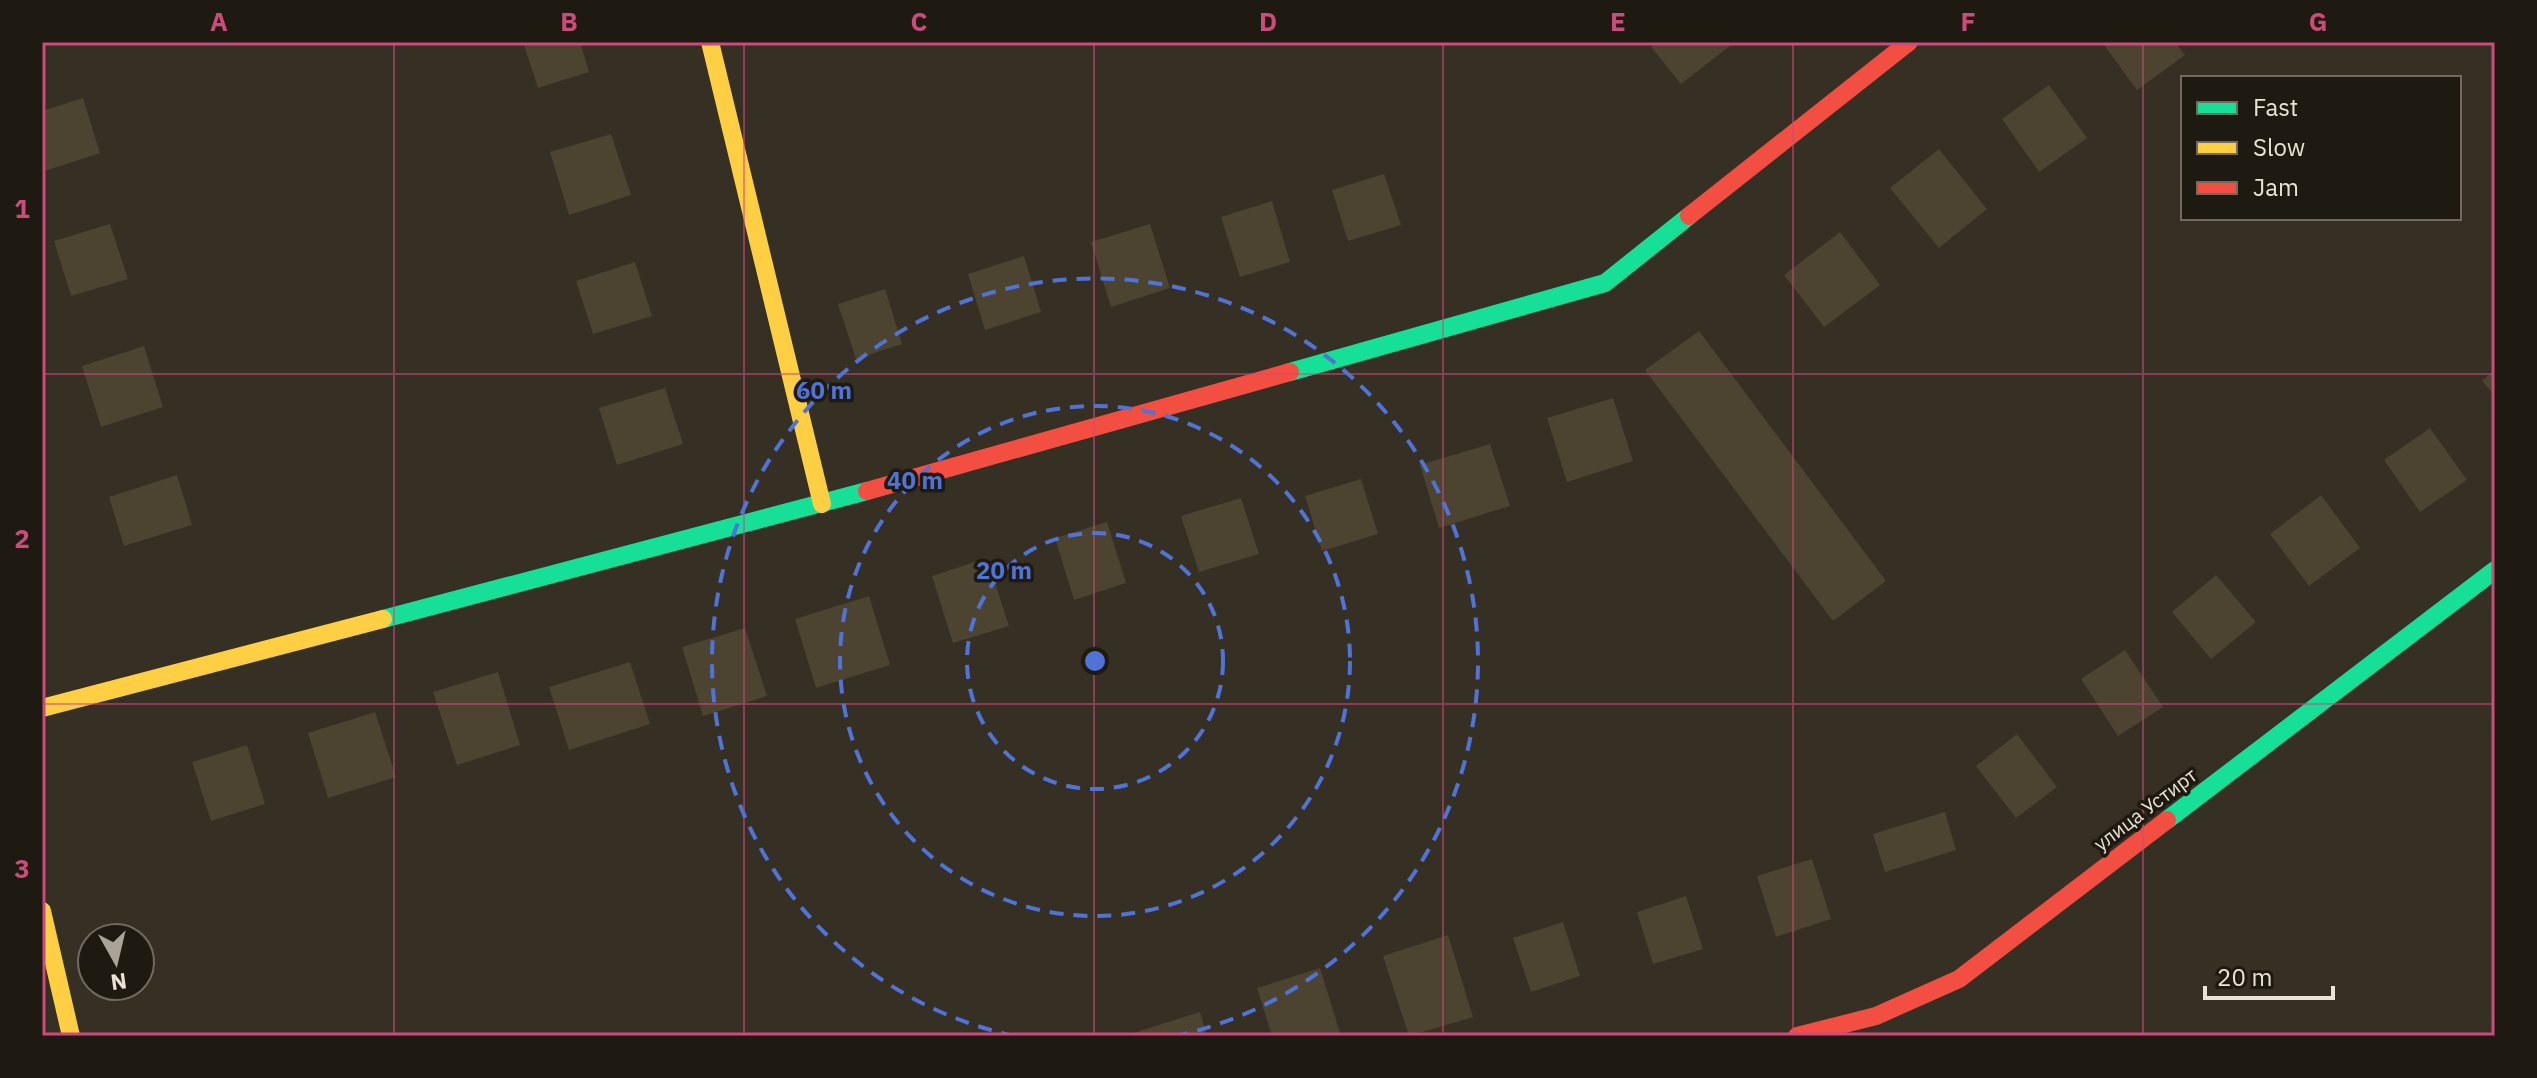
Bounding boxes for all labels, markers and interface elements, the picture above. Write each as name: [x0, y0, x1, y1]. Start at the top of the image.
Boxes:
text: A: [210, 4, 228, 38]
text: B: [560, 4, 578, 38]
text: C: [911, 4, 928, 38]
text: D: [1259, 4, 1277, 38]
text: E: [1610, 4, 1626, 38]
text: F: [1960, 4, 1976, 38]
text: G: [2309, 4, 2327, 38]
legend: [2181, 76, 2461, 220]
text: Fast: [2253, 91, 2298, 123]
text: Slow: [2253, 131, 2305, 163]
text: Jam: [2253, 171, 2299, 203]
text: 1: [14, 191, 30, 225]
text: 60 m: [796, 374, 852, 406]
text: 40 m: [887, 464, 943, 496]
text: 2: [14, 521, 30, 555]
text: 20 m: [976, 554, 1032, 586]
centre of rings: [1081, 647, 1109, 675]
street label: улица Устирт: [2088, 761, 2203, 857]
text: 3: [14, 851, 30, 885]
north arrow: [76, 922, 156, 1002]
scale bar: [2205, 950, 2333, 1000]
text: 20 m: [2217, 961, 2272, 993]
text: N: [109, 967, 129, 998]

